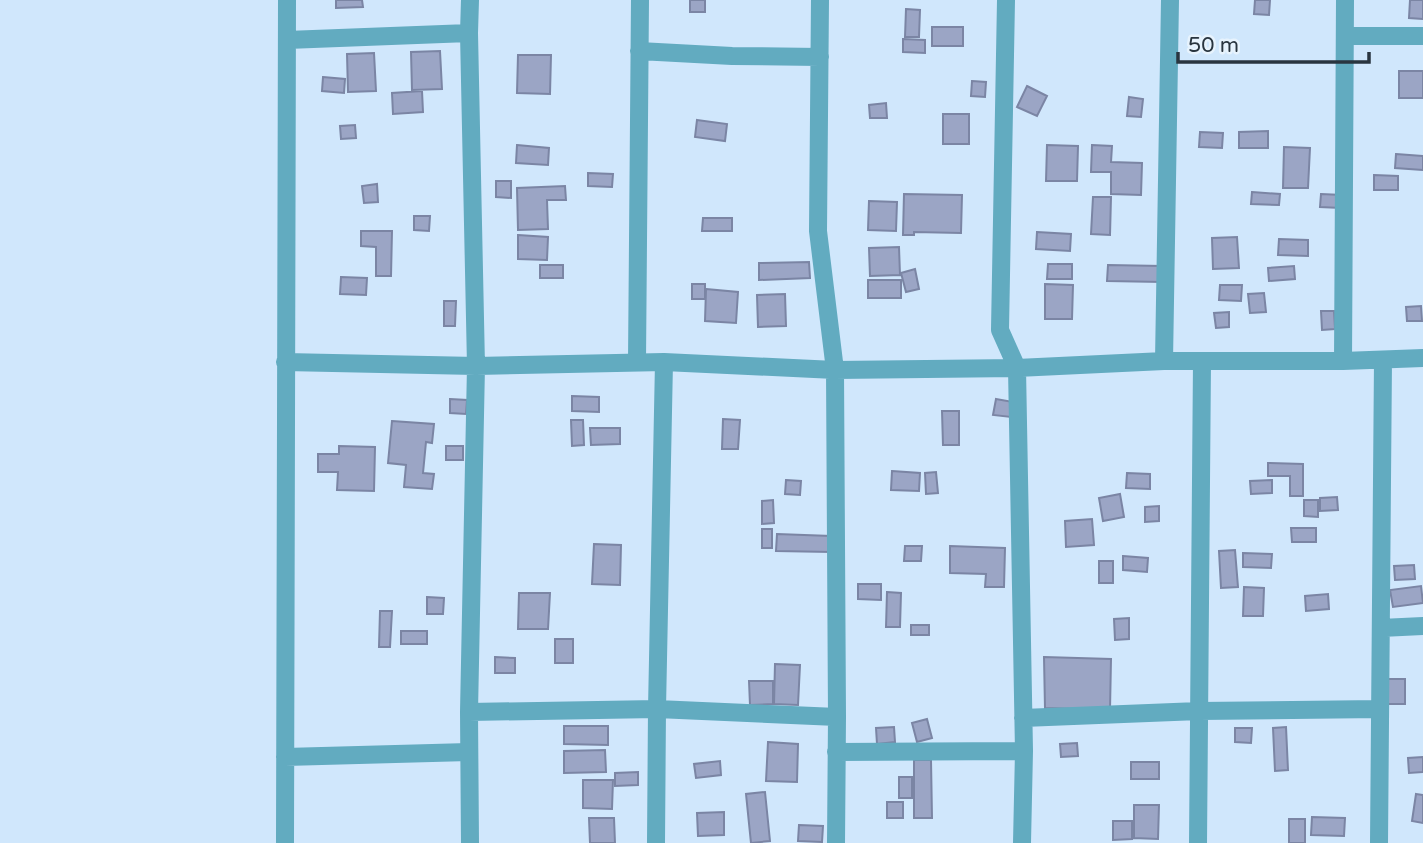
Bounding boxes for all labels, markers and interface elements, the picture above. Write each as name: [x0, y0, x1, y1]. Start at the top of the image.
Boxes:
scale bar: [1178, 21, 1369, 65]
text: 50 m: [1188, 33, 1239, 58]

